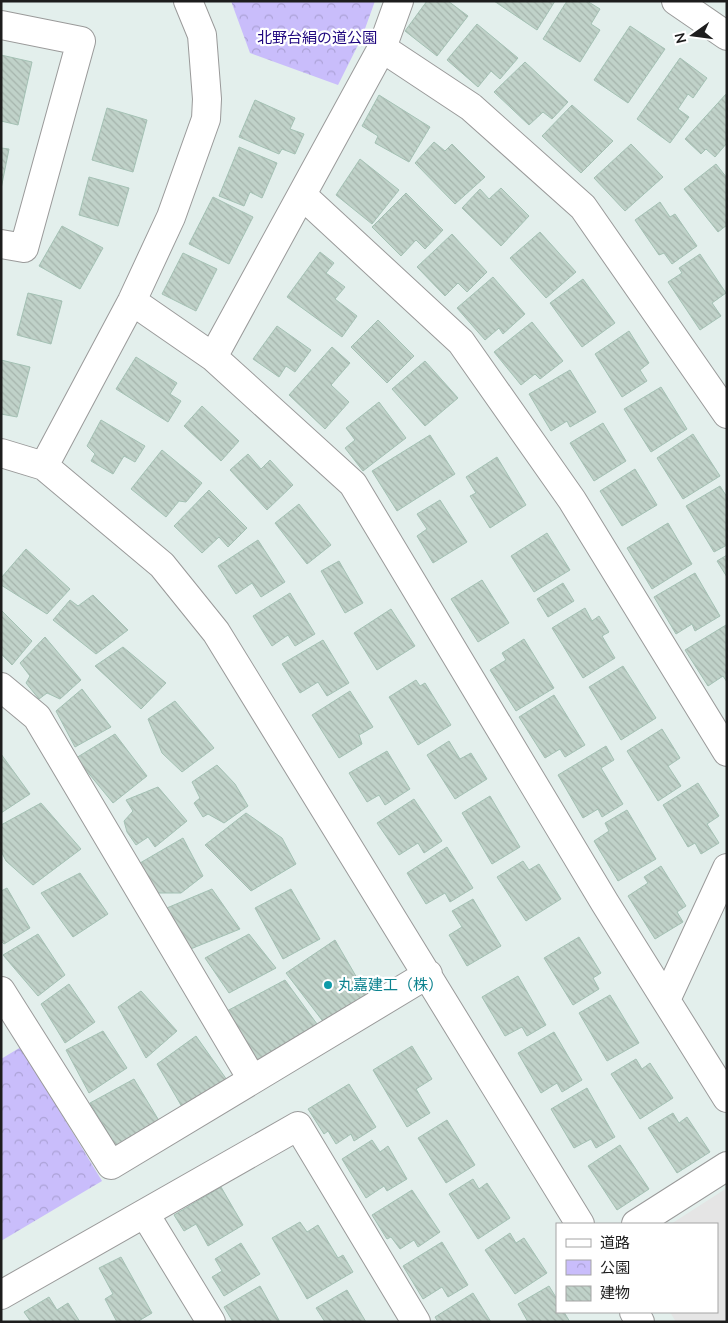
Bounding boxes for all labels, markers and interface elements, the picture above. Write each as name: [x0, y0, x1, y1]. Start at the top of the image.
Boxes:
north arrow: [668, 10, 718, 60]
park label: 北野台絹の道公園: [257, 28, 377, 48]
text: N: [670, 31, 691, 45]
place label: 丸嘉建工（株）: [338, 975, 443, 995]
marker: 丸嘉建工（株）: [322, 979, 334, 991]
legend: [556, 1223, 718, 1313]
text: 道路: [600, 1233, 630, 1253]
text: 公園: [600, 1258, 630, 1278]
text: 建物: [600, 1283, 630, 1303]

